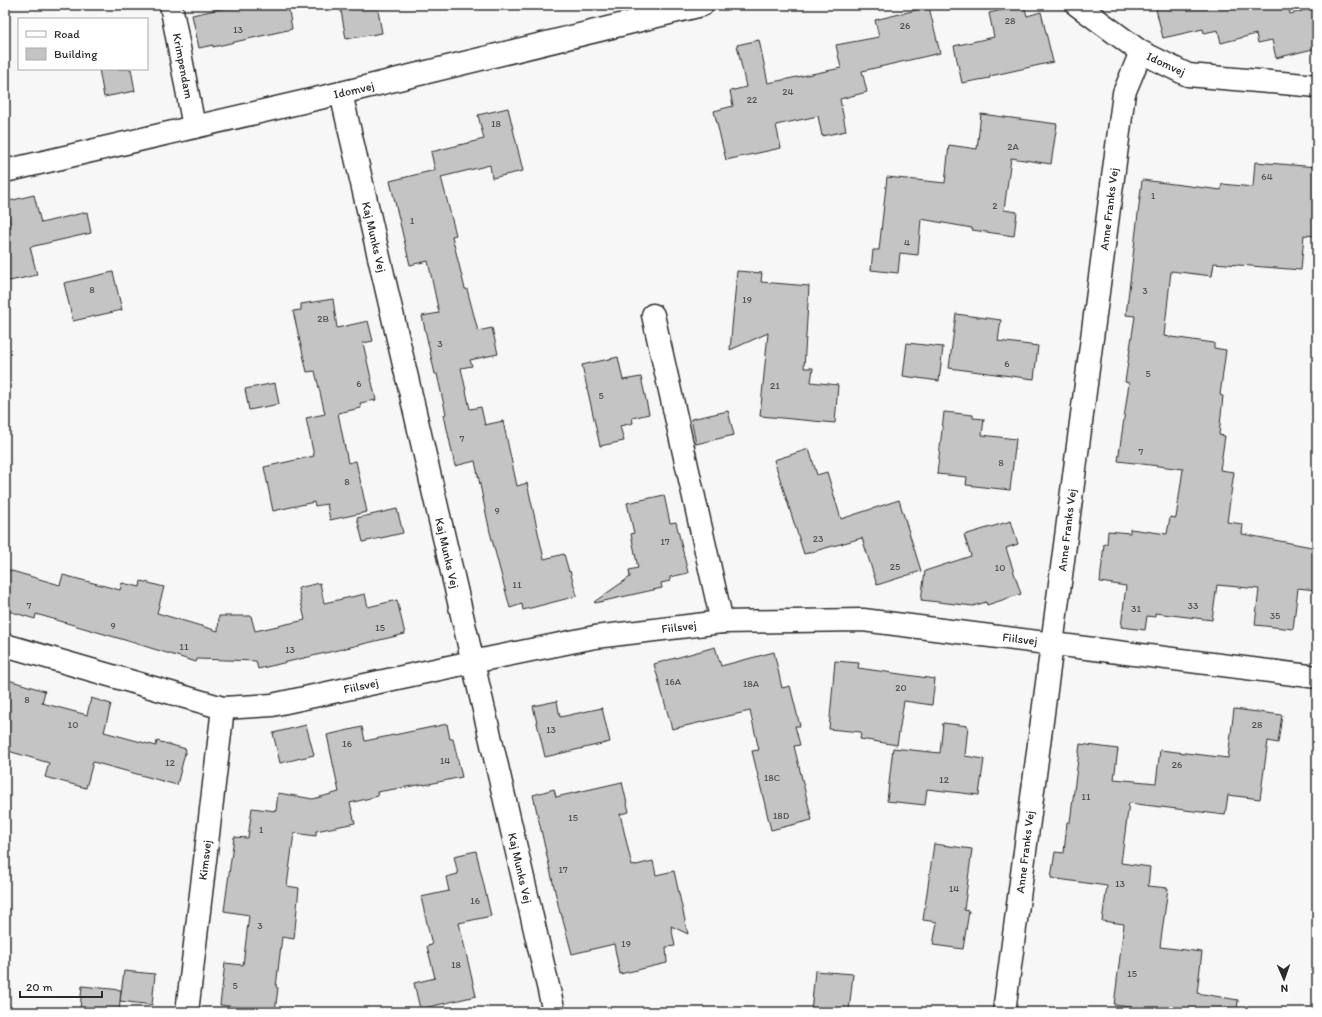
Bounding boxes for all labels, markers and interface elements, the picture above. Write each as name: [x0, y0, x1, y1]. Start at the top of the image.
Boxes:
house number: 28: [1005, 14, 1016, 27]
legend: [18, 18, 148, 70]
house number: 26: [900, 19, 910, 32]
house number: 13: [233, 23, 244, 36]
text: Road: [54, 27, 80, 41]
street label: Krimpendam: [170, 32, 196, 100]
text: Building: [54, 47, 98, 61]
street label: Idomvej: [1144, 49, 1188, 79]
street label: Idomvej: [332, 79, 376, 101]
house number: 24: [782, 85, 794, 98]
house number: 22: [747, 93, 758, 106]
house number: 18: [491, 117, 502, 130]
house number: 2A: [1007, 140, 1019, 153]
street label: Anne Franks Vej: [1097, 167, 1121, 251]
house number: 64: [1261, 170, 1273, 183]
house number: 1: [1151, 189, 1156, 202]
house number: 2: [992, 199, 998, 212]
street label: Kaj Munks Vej: [359, 200, 389, 274]
house number: 1: [410, 214, 415, 227]
house number: 4: [904, 236, 910, 249]
house number: 8: [89, 283, 95, 296]
house number: 3: [1142, 284, 1148, 297]
house number: 19: [742, 293, 752, 306]
house number: 2B: [317, 312, 329, 325]
house number: 3: [437, 337, 443, 350]
house number: 6: [1004, 357, 1010, 370]
house number: 5: [1145, 367, 1151, 380]
house number: 6: [356, 377, 362, 390]
house number: 21: [770, 379, 780, 392]
house number: 5: [598, 389, 604, 402]
house number: 7: [460, 432, 465, 445]
house number: 7: [1139, 445, 1144, 458]
house number: 8: [998, 456, 1004, 469]
house number: 8: [344, 475, 350, 488]
street label: Anne Franks Vej: [1055, 488, 1079, 572]
house number: 9: [494, 504, 500, 517]
street label: Kaj Munks Vej: [432, 516, 462, 590]
house number: 23: [813, 532, 824, 545]
house number: 17: [660, 535, 670, 548]
house number: 25: [890, 560, 900, 573]
house number: 10: [995, 561, 1005, 574]
house number: 11: [512, 578, 522, 591]
house number: 7: [27, 599, 32, 612]
house number: 33: [1188, 599, 1199, 612]
house number: 31: [1131, 602, 1141, 615]
house number: 35: [1270, 609, 1280, 622]
street label: Fiilsvej: [661, 618, 697, 636]
house number: 9: [110, 619, 116, 632]
house number: 15: [375, 621, 385, 634]
street label: Fiilsvej: [1002, 630, 1038, 648]
house number: 11: [179, 640, 189, 653]
house number: 13: [285, 643, 296, 656]
street label: Fiilsvej: [342, 675, 380, 697]
house number: 16A: [665, 675, 682, 688]
house number: 18A: [743, 677, 760, 690]
house number: 20: [895, 681, 907, 694]
house number: 8: [24, 693, 30, 706]
house number: 10: [68, 718, 78, 731]
house number: 28: [1252, 718, 1263, 731]
house number: 13: [546, 723, 557, 736]
house number: 16: [342, 737, 352, 750]
house number: 14: [440, 754, 450, 767]
house number: 12: [165, 756, 176, 769]
house number: 26: [1172, 758, 1182, 771]
house number: 18C: [764, 771, 781, 784]
house number: 12: [939, 773, 950, 786]
house number: 11: [1081, 790, 1091, 803]
house number: 18D: [773, 809, 790, 822]
street label: Anne Franks Vej: [1013, 810, 1037, 894]
house number: 15: [568, 811, 578, 824]
house number: 1: [259, 823, 264, 836]
street label: Kaj Munks Vej: [505, 831, 535, 905]
street label: Kimsvej: [196, 839, 214, 881]
house number: 17: [558, 863, 568, 876]
house number: 13: [1115, 877, 1126, 890]
house number: 14: [949, 882, 959, 895]
house number: 16: [470, 894, 480, 907]
house number: 3: [257, 919, 263, 932]
house number: 19: [621, 937, 631, 950]
house number: 18: [451, 958, 462, 971]
north arrow: [1264, 959, 1304, 999]
house number: 15: [1127, 967, 1137, 980]
scale bar: [20, 973, 102, 999]
house number: 5: [232, 979, 238, 992]
text: 20 m: [26, 980, 53, 994]
text: N: [1280, 982, 1288, 995]

